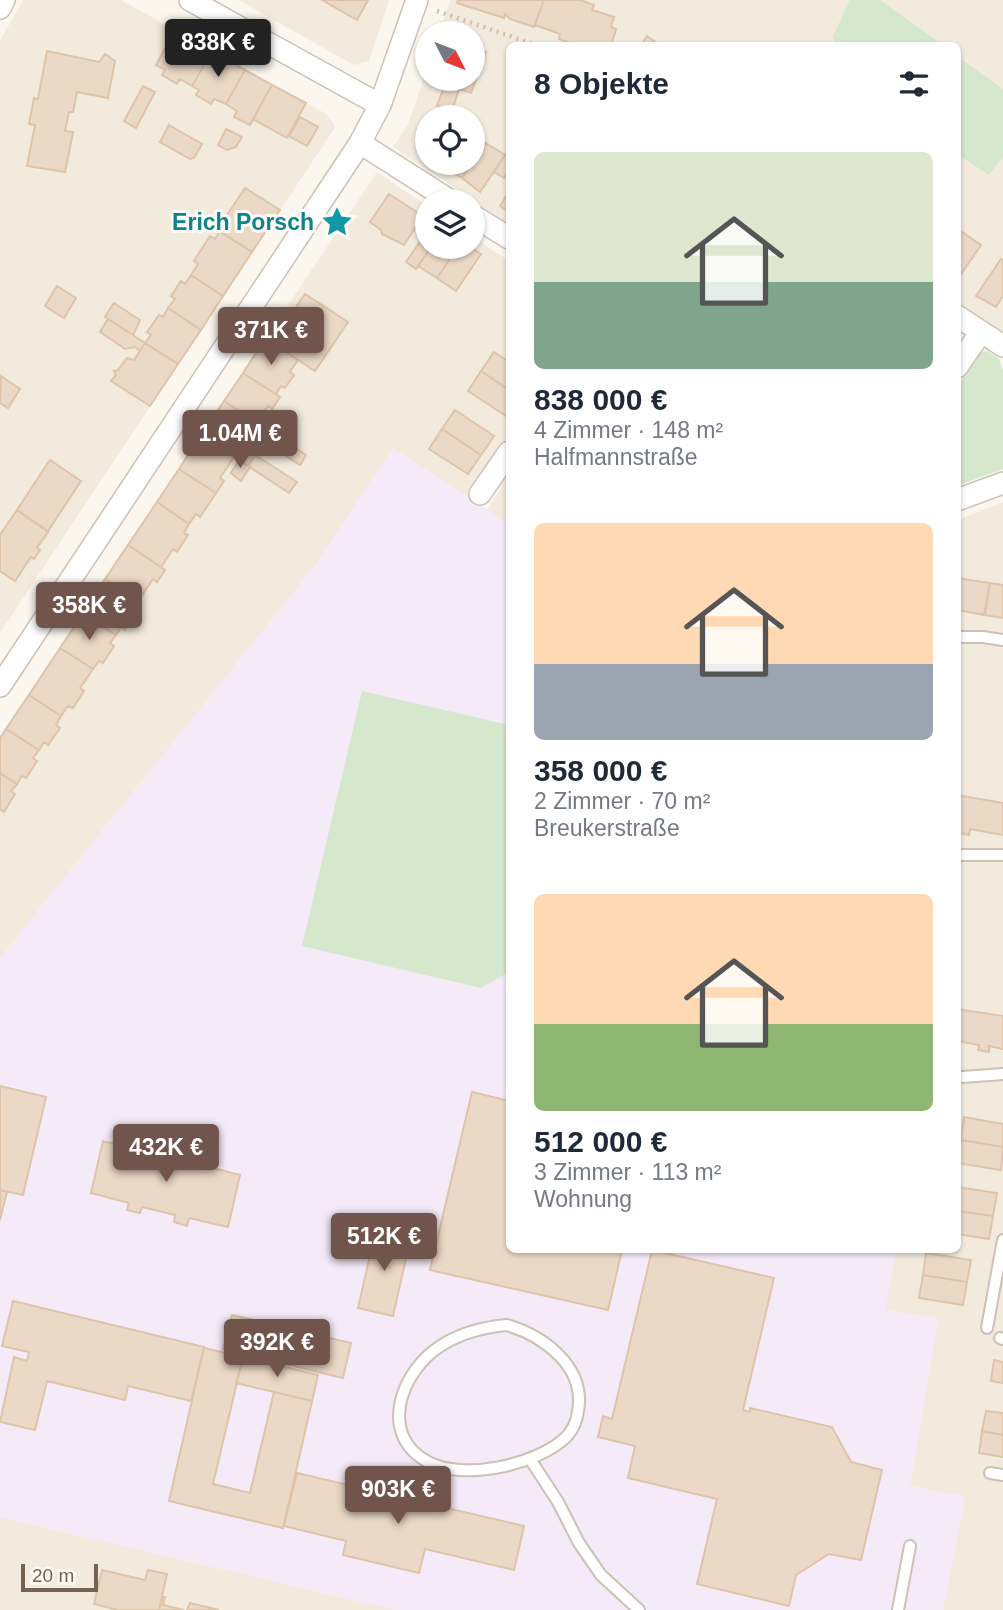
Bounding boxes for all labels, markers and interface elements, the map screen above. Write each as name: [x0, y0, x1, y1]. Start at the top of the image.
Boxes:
pin: 838K €: [161, 20, 275, 79]
north arrow: [415, 21, 485, 91]
map controls: [415, 21, 485, 259]
text: 838K €: [181, 29, 255, 55]
icon: filters: [895, 65, 933, 103]
text: 8 Objekte: [534, 67, 669, 100]
button: locate: [415, 105, 485, 175]
button: layers: [415, 189, 485, 259]
icon: home: [671, 198, 797, 324]
place icon: Erich Porsch: [320, 205, 354, 239]
place label: Erich Porsch: [172, 209, 314, 235]
pin: 371K €: [214, 308, 328, 367]
text: 371K €: [234, 317, 308, 343]
text: 838 000 €: [534, 383, 667, 416]
pin: 1.04M €: [175, 410, 305, 470]
text: 4 Zimmer · 148 m²: [534, 417, 723, 443]
text: 1.04M €: [198, 420, 282, 446]
text: Halfmannstraße: [534, 444, 698, 470]
icon: home: [671, 569, 797, 695]
pin: 358K €: [32, 582, 146, 642]
text: 358K €: [52, 592, 126, 618]
text: 358 000 €: [534, 754, 667, 787]
text: 2 Zimmer · 70 m²: [534, 788, 710, 814]
text: Breukerstraße: [534, 815, 680, 841]
icon: home: [671, 940, 797, 1066]
pin: 432K €: [109, 1124, 223, 1184]
text: 512 000 €: [534, 1125, 667, 1158]
text: 432K €: [129, 1134, 203, 1160]
text: 3 Zimmer · 113 m²: [534, 1159, 721, 1185]
text: Wohnung: [534, 1186, 632, 1212]
pin: 512K €: [327, 1214, 441, 1273]
text: 512K €: [347, 1223, 421, 1249]
pin: 392K €: [220, 1320, 334, 1379]
text: 392K €: [240, 1329, 314, 1355]
pin: 903K €: [341, 1466, 455, 1526]
text: 903K €: [361, 1476, 435, 1502]
scale bar: [21, 1561, 98, 1593]
text: 20 m: [32, 1565, 74, 1586]

